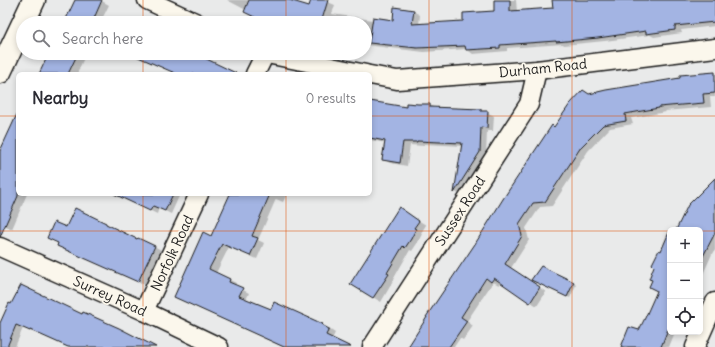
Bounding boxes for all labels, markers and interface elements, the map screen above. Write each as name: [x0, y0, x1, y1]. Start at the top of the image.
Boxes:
search box: [16, 16, 372, 60]
icon: search: [30, 27, 52, 49]
text: Search here: [62, 29, 143, 48]
street label: Durham Road: [498, 54, 588, 82]
text: Nearby: [32, 87, 88, 109]
text: 0 results: [306, 90, 356, 107]
street label: Sussex Road: [431, 173, 489, 249]
street label: Norfolk Road: [147, 212, 197, 294]
map controls: [667, 227, 703, 335]
button: +: [667, 227, 703, 263]
button: −: [667, 263, 703, 299]
street label: Surrey Road: [70, 272, 150, 320]
button: locate: [667, 299, 703, 335]

